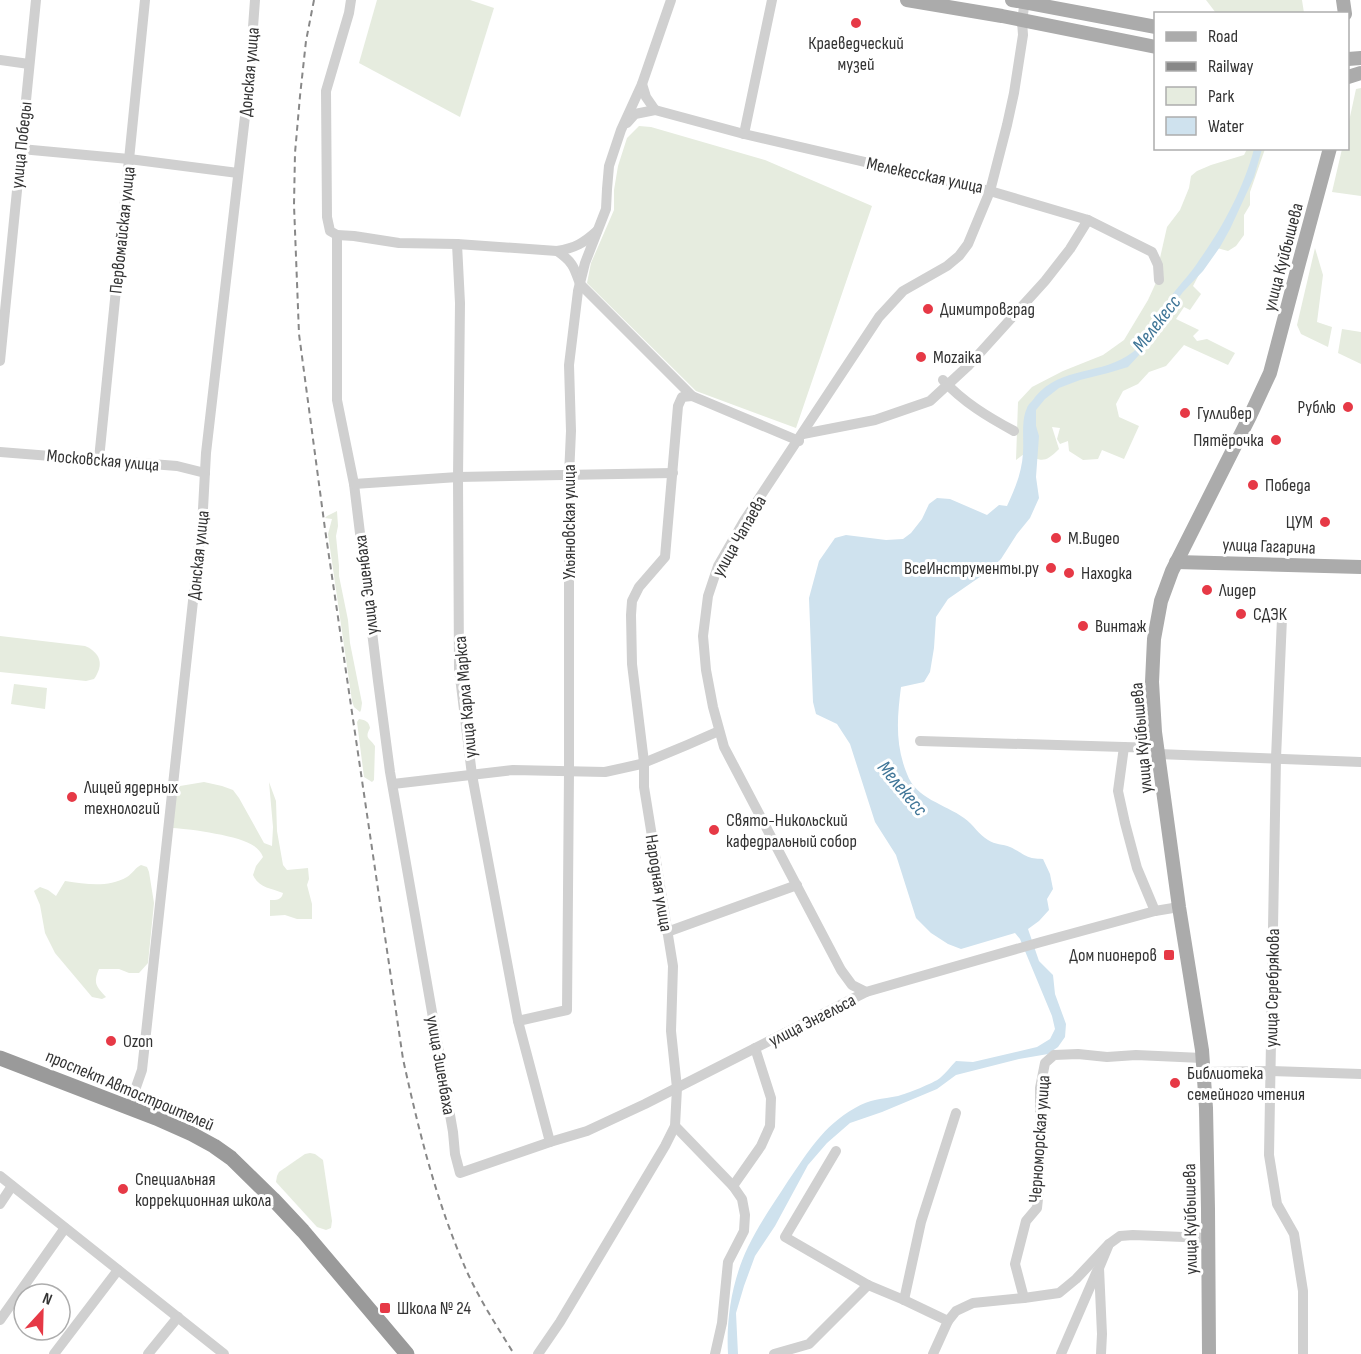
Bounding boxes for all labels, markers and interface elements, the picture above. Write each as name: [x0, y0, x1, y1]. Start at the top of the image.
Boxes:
legend: [1154, 12, 1349, 150]
marker: Краеведческий музей: [849, 16, 863, 30]
street label: Донская улица: [235, 26, 264, 118]
text: Road: [1208, 26, 1238, 47]
place label: Краеведческий музей: [808, 33, 904, 75]
text: Railway: [1208, 56, 1253, 77]
text: Park: [1208, 86, 1234, 107]
street label: улица Победы: [7, 101, 36, 189]
text: Water: [1208, 116, 1244, 137]
street label: Мелекесская улица: [865, 153, 985, 198]
street label: Первомайская улица: [105, 165, 140, 295]
street label: улица Куйбышева: [1259, 201, 1308, 313]
water label: Мелекесс: [1127, 291, 1186, 357]
place label: Димитровград: [940, 299, 1035, 320]
marker: Димитровград: [921, 302, 935, 316]
place label: Mozaika: [933, 347, 982, 368]
marker: Mozaika: [914, 350, 928, 364]
place label: Рублю: [1298, 397, 1336, 418]
marker: Рублю: [1341, 400, 1355, 414]
place label: Гулливер: [1197, 403, 1252, 424]
marker: Гулливер: [1178, 406, 1192, 420]
place label: Пятёрочка: [1193, 430, 1264, 451]
marker: Пятёрочка: [1269, 433, 1283, 447]
street label: Московская улица: [46, 445, 160, 476]
street label: Ульяновская улица: [559, 464, 580, 580]
place label: Победа: [1265, 475, 1311, 496]
marker: Победа: [1246, 478, 1260, 492]
street label: улица Чапаева: [708, 492, 771, 580]
street label: Донская улица: [183, 509, 214, 601]
place label: ЦУМ: [1286, 512, 1313, 533]
marker: ЦУМ: [1318, 515, 1332, 529]
place label: М.Видео: [1068, 528, 1120, 549]
marker: М.Видео: [1049, 531, 1063, 545]
street label: улица Эшенбаха: [350, 534, 383, 636]
street label: улица Гагарина: [1222, 534, 1316, 559]
place label: ВсеИнструменты.ру: [904, 558, 1039, 579]
marker: ВсеИнструменты.ру: [1044, 561, 1058, 575]
place label: Находка: [1081, 563, 1132, 584]
marker: Находка: [1062, 566, 1076, 580]
place label: Лидер: [1218, 580, 1256, 601]
marker: Лидер: [1200, 583, 1214, 597]
place label: СДЭК: [1253, 604, 1288, 625]
marker: СДЭК: [1234, 607, 1248, 621]
place label: Винтаж: [1095, 616, 1147, 637]
marker: Винтаж: [1076, 619, 1090, 633]
street label: улица Карла Маркса: [450, 635, 481, 759]
street label: улица Куйбышева: [1126, 682, 1157, 794]
water label: Мелекесс: [872, 756, 932, 821]
place label: Лицей ядерных технологий: [83, 777, 178, 819]
marker: Лицей ядерных технологий: [65, 790, 79, 804]
place label: Свято-Никольский кафедральный собор: [726, 810, 857, 852]
marker: Свято-Никольский кафедральный собор: [707, 823, 721, 837]
street label: Народная улица: [640, 833, 677, 933]
street label: улица Серебрякова: [1261, 928, 1284, 1048]
place label: Дом пионеров: [1069, 945, 1157, 966]
marker: Дом пионеров: [1162, 948, 1176, 962]
street label: улица Энгельса: [765, 990, 859, 1051]
street label: улица Эшенбаха: [421, 1014, 460, 1116]
place label: Ozon: [123, 1031, 153, 1052]
marker: Ozon: [104, 1034, 118, 1048]
street label: проспект Автостроителей: [42, 1045, 217, 1135]
place label: Библиотека семейного чтения: [1187, 1063, 1305, 1105]
street label: Черноморская улица: [1025, 1074, 1054, 1204]
marker: Библиотека семейного чтения: [1168, 1076, 1182, 1090]
street label: улица Куйбышева: [1179, 1163, 1202, 1275]
place label: Специальная коррекционная школа: [135, 1169, 272, 1211]
marker: Специальная коррекционная школа: [116, 1182, 130, 1196]
north arrow: [12, 1282, 72, 1342]
text: N: [40, 1289, 55, 1310]
place label: Школа № 24: [397, 1298, 471, 1319]
marker: Школа № 24: [378, 1301, 392, 1315]

